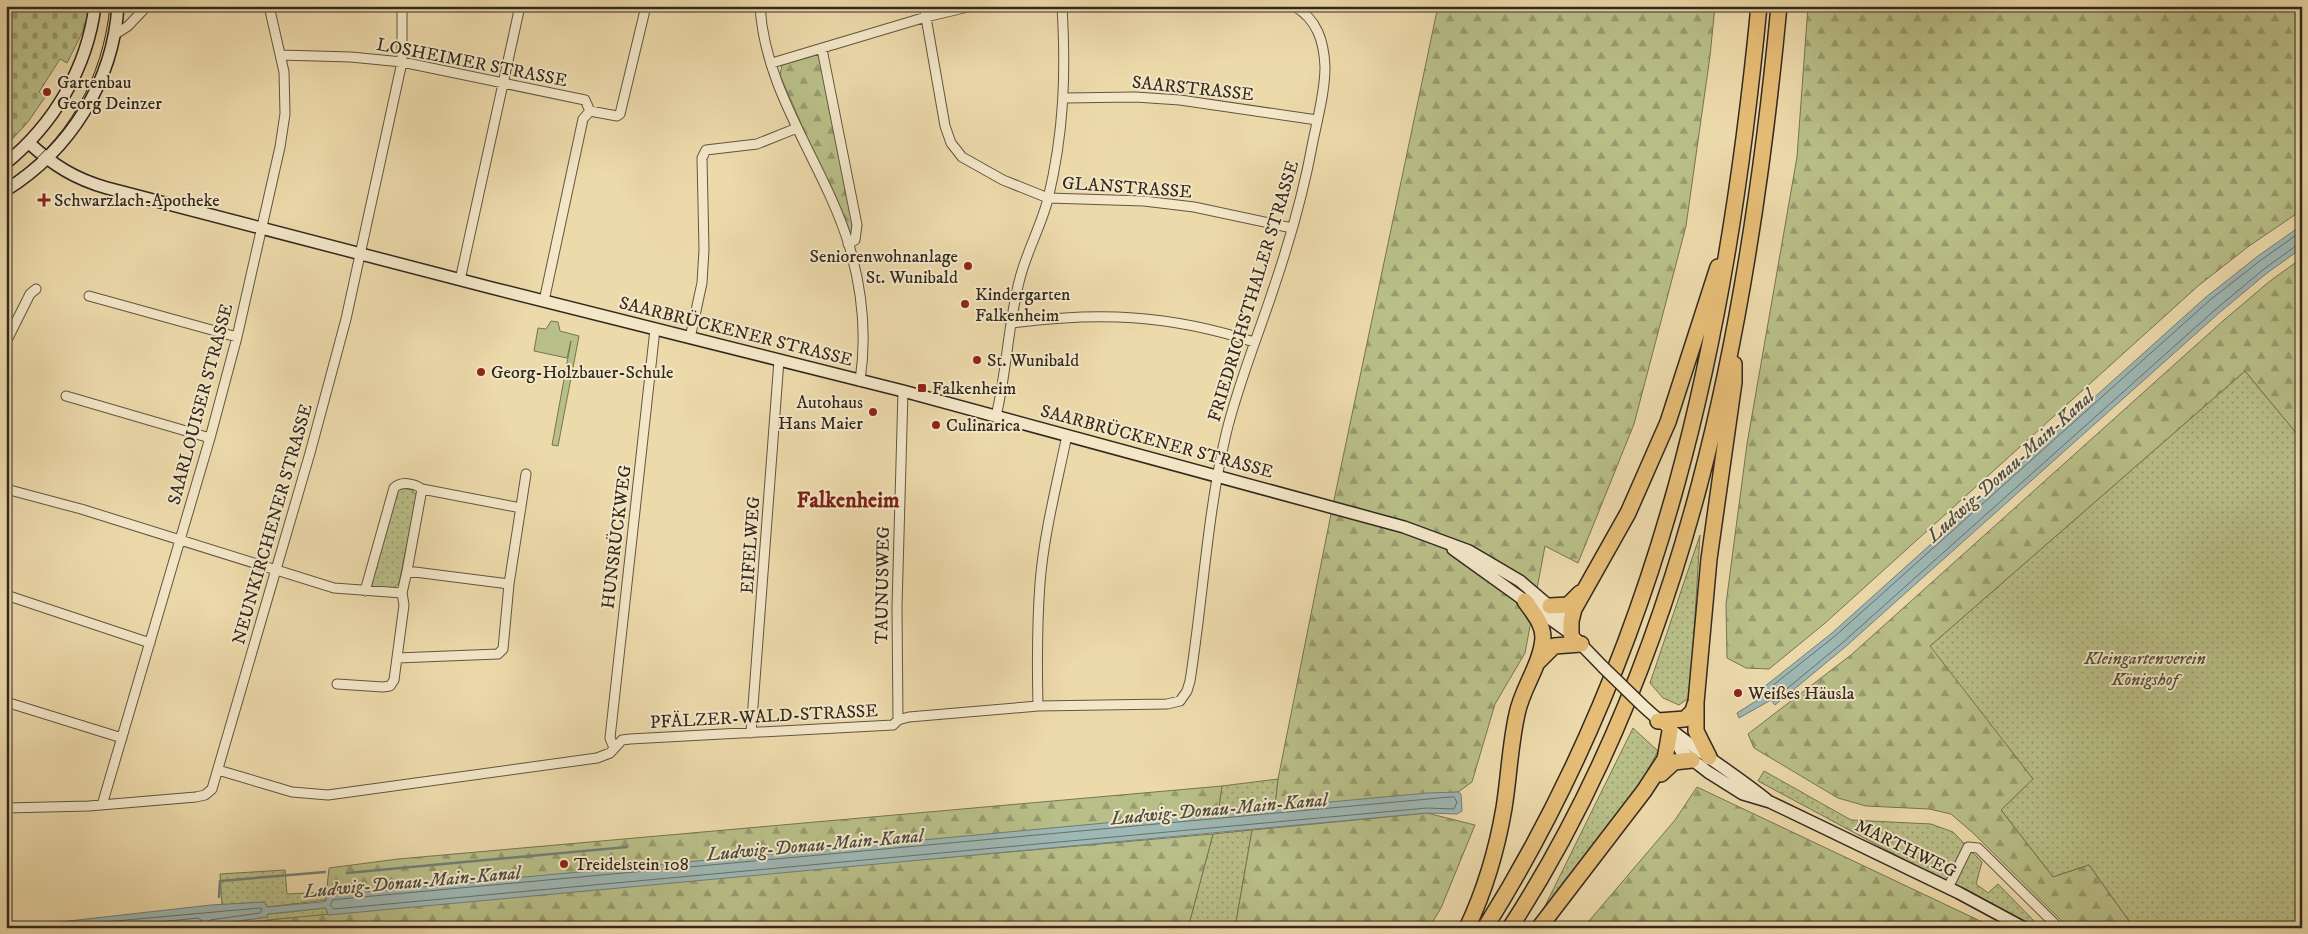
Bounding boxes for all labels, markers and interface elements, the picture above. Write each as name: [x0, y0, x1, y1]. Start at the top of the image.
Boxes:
street label: LOSHEIMER STRASSE: [375, 34, 569, 92]
place label: Gartenbau Georg Deinzer: [57, 72, 162, 115]
street label: SAARSTRASSE: [1131, 72, 1255, 106]
marker: Gartenbau Georg Deinzer: [41, 86, 53, 98]
street label: FRIEDRICHSTHALER STRASSE: [1204, 158, 1304, 425]
street label: GLANSTRASSE: [1061, 172, 1193, 204]
place label: Schwarzlach-Apotheke: [54, 190, 220, 212]
marker: Schwarzlach-Apotheke: [38, 194, 50, 206]
place label: Seniorenwohnanlage St. Wunibald: [810, 246, 958, 289]
marker: Seniorenwohnanlage St. Wunibald: [962, 260, 974, 272]
place label: Kindergarten Falkenheim: [975, 284, 1071, 327]
street label: SAARBRÜCKENER STRASSE: [617, 292, 855, 372]
marker: Kindergarten Falkenheim: [959, 298, 971, 310]
street label: SAARLOUISER STRASSE: [163, 301, 239, 507]
place label: St. Wunibald: [987, 350, 1079, 372]
marker: St. Wunibald: [971, 354, 983, 366]
place label: Georg-Holzbauer-Schule: [491, 362, 673, 384]
marker: Georg-Holzbauer-Schule: [475, 366, 487, 378]
place label: Falkenheim: [932, 378, 1016, 400]
marker: Falkenheim: [916, 382, 928, 394]
water label: Ludwig-Donau-Main-Kanal: [1922, 383, 2101, 548]
place label: Autohaus Hans Maier: [778, 392, 863, 435]
street label: SAARBRÜCKENER STRASSE: [1038, 400, 1276, 484]
street label: NEUNKIRCHENER STRASSE: [228, 401, 318, 647]
marker: Autohaus Hans Maier: [867, 406, 879, 418]
place label: Culinarica: [946, 415, 1021, 437]
marker: Culinarica: [930, 419, 942, 431]
street label: HUNSRÜCKWEG: [597, 463, 637, 610]
district label: Falkenheim: [797, 487, 900, 514]
street label: EIFELWEG: [737, 495, 765, 595]
street label: TAUNUSWEG: [871, 525, 895, 644]
park label: Kleingartenverein Königshof: [2083, 648, 2206, 691]
place label: Weißes Häusla: [1747, 683, 1855, 705]
marker: Weißes Häusla: [1732, 687, 1744, 699]
street label: PFÄLZER-WALD-STRASSE: [650, 700, 879, 734]
water label: Ludwig-Donau-Main-Kanal: [1109, 788, 1331, 831]
street label: MARTHWEG: [1851, 815, 1960, 883]
water label: Ludwig-Donau-Main-Kanal: [705, 824, 927, 867]
place label: Treidelstein 108: [574, 854, 689, 876]
marker: Treidelstein 108: [558, 858, 570, 870]
water label: Ludwig-Donau-Main-Kanal: [302, 861, 524, 904]

